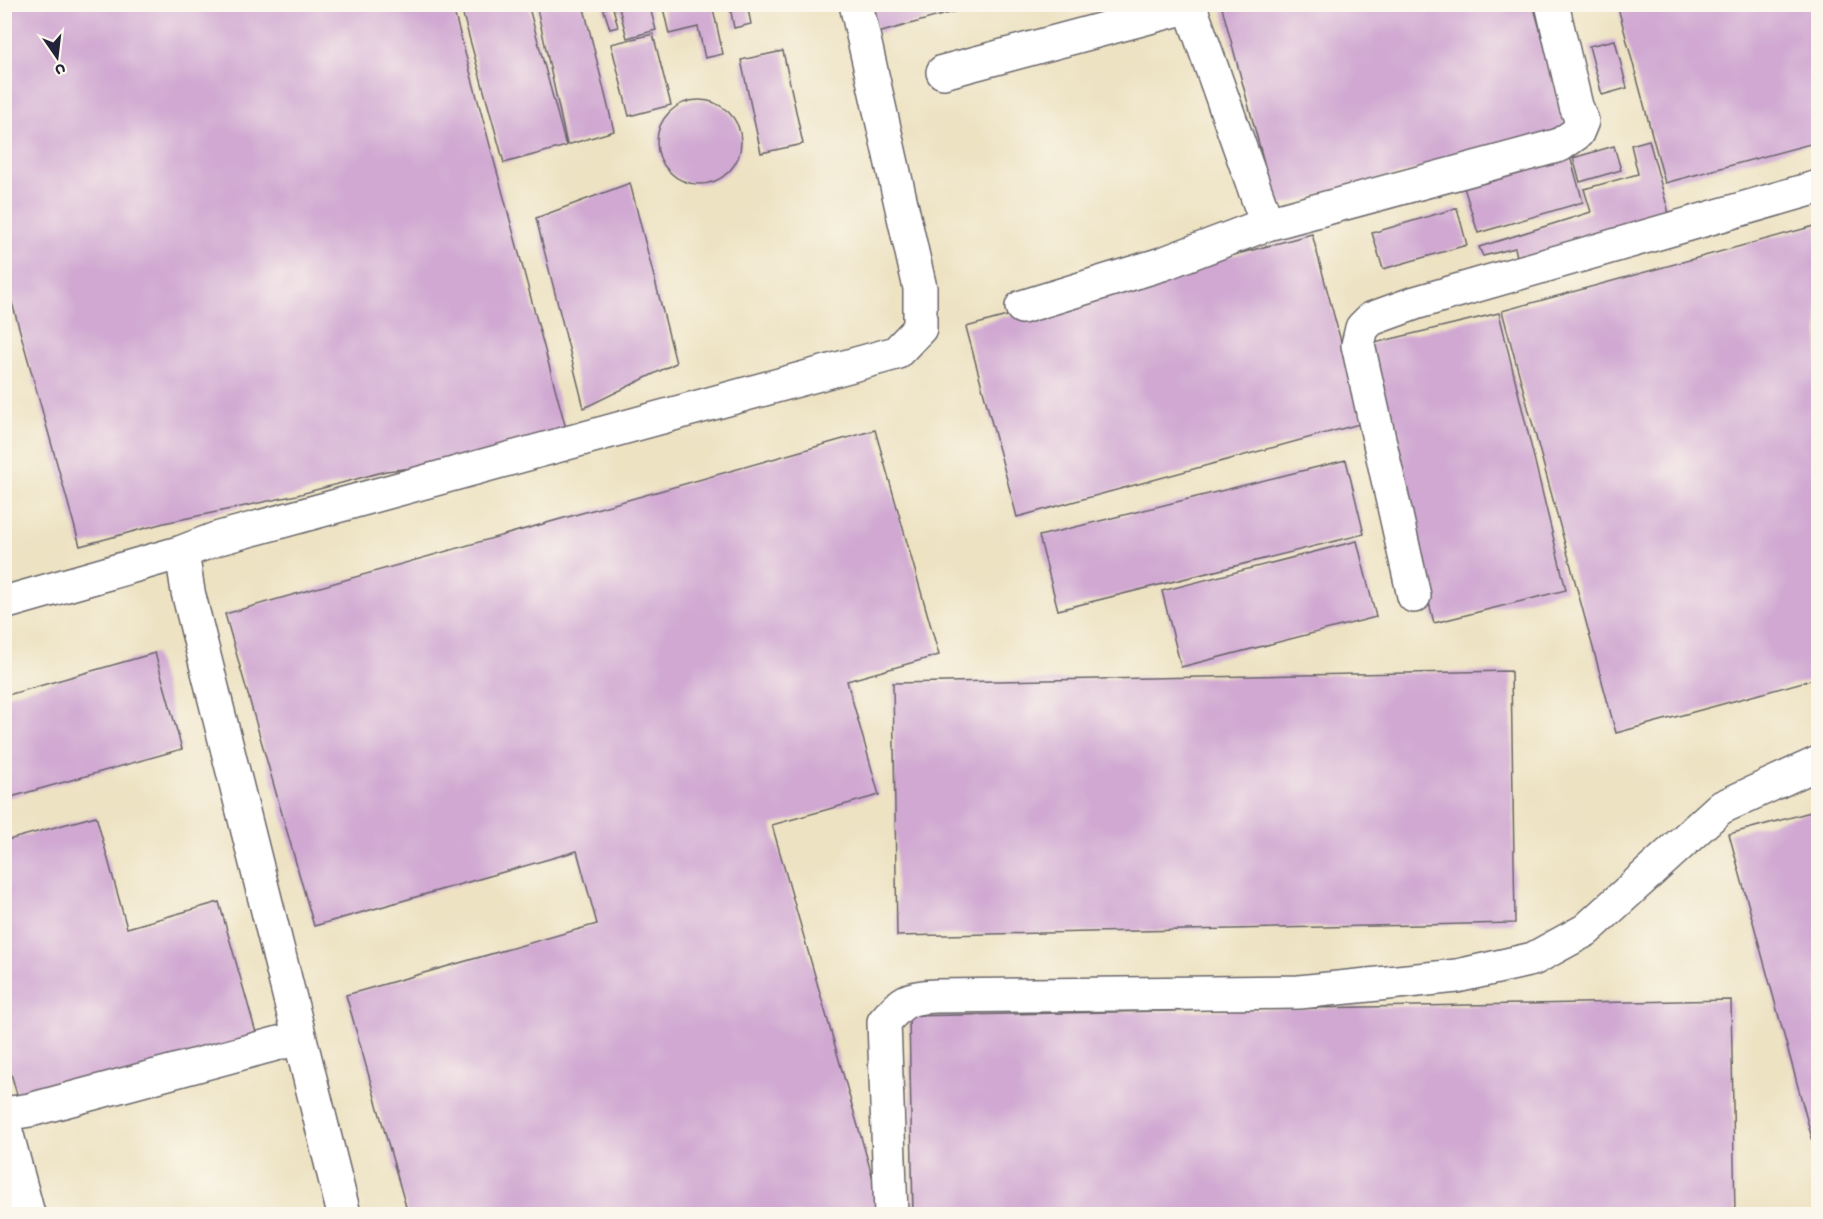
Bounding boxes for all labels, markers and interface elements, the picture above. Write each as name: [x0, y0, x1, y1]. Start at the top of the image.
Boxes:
north arrow: [27, 27, 87, 87]
text: U: [52, 58, 67, 79]

